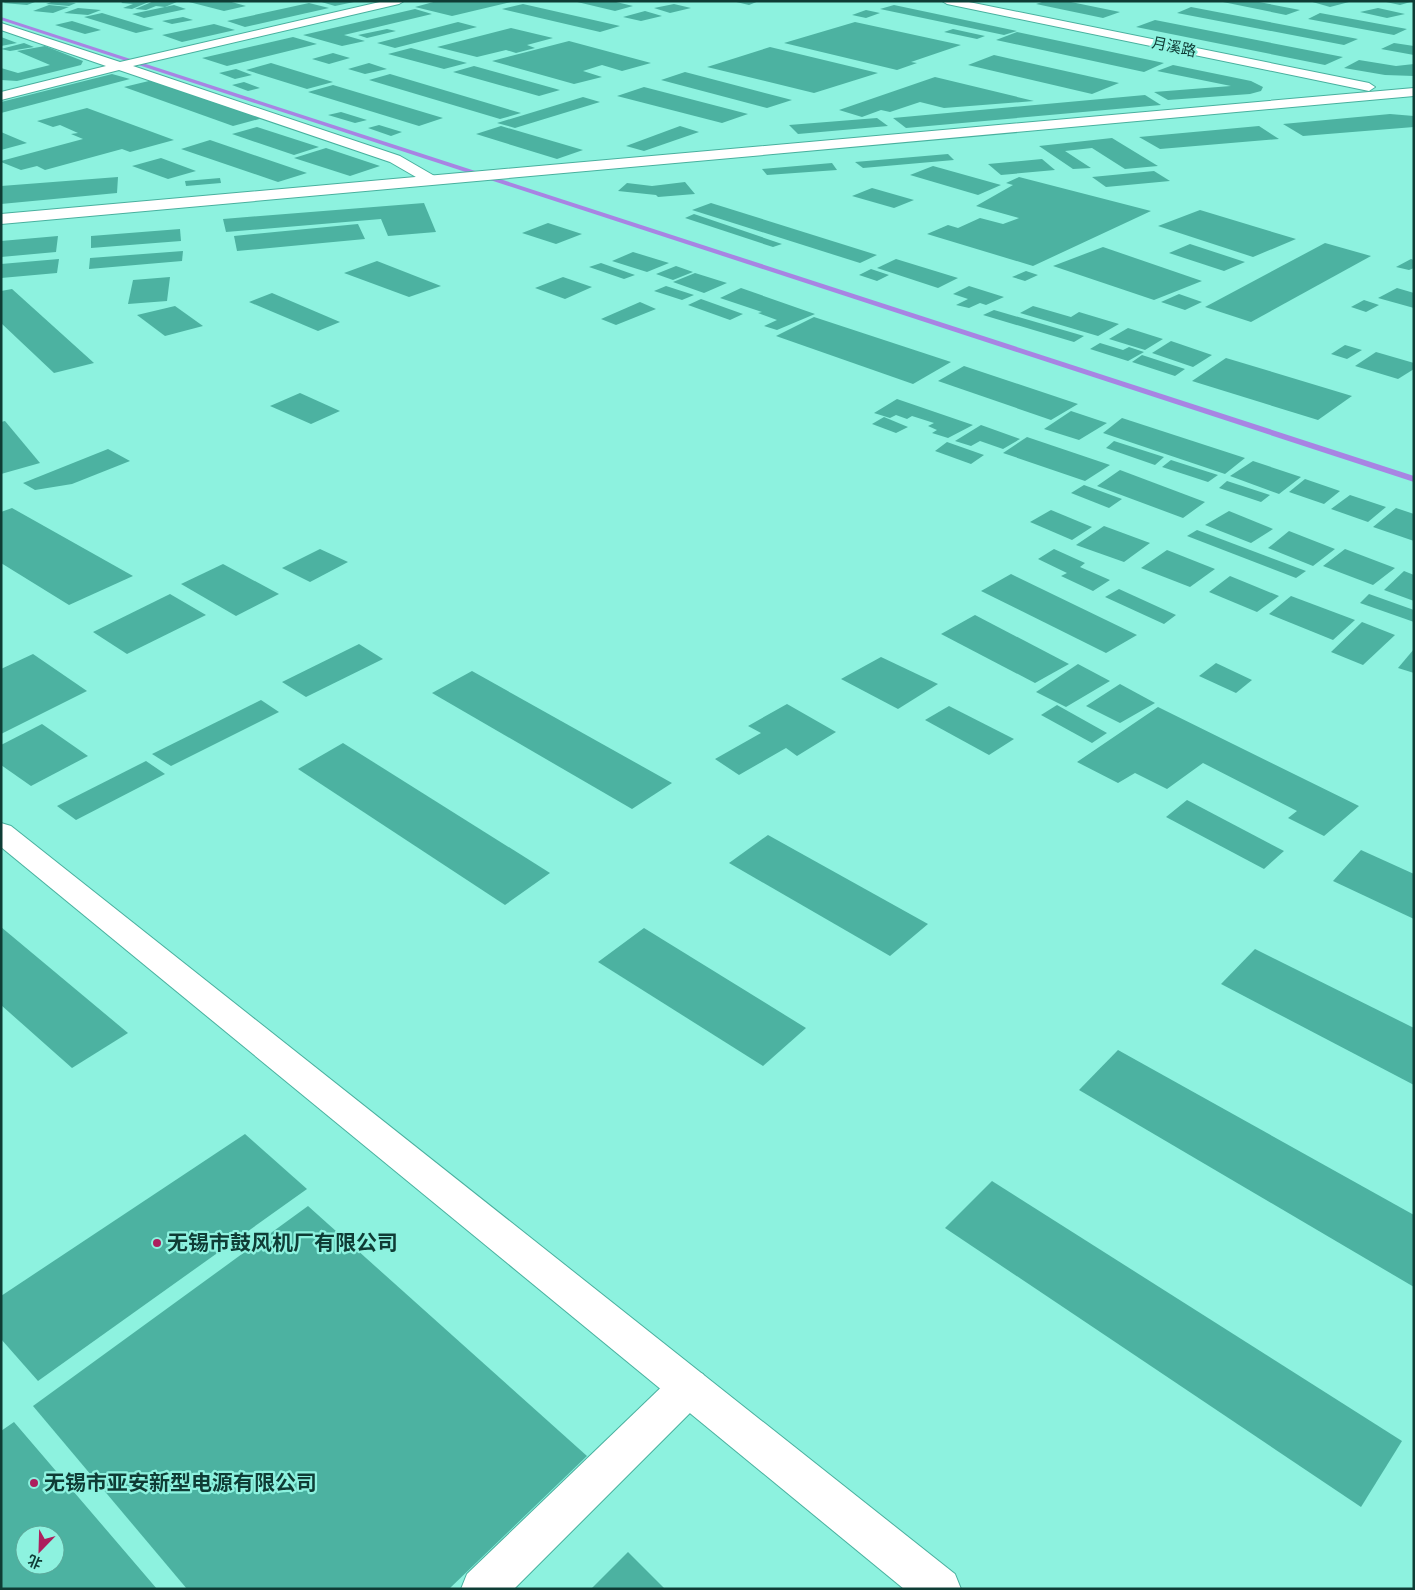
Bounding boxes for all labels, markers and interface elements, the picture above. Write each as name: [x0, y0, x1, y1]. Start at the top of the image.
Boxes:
street label: 月溪路: [1150, 34, 1198, 60]
place label: 无锡市鼓风机厂有限公司: [167, 1231, 398, 1255]
marker: 无锡市鼓风机厂有限公司: [151, 1237, 163, 1249]
place label: 无锡市亚安新型电源有限公司: [44, 1471, 317, 1495]
marker: 无锡市亚安新型电源有限公司: [28, 1477, 40, 1489]
north arrow: [15, 1525, 65, 1575]
text: 北: [25, 1551, 45, 1572]

